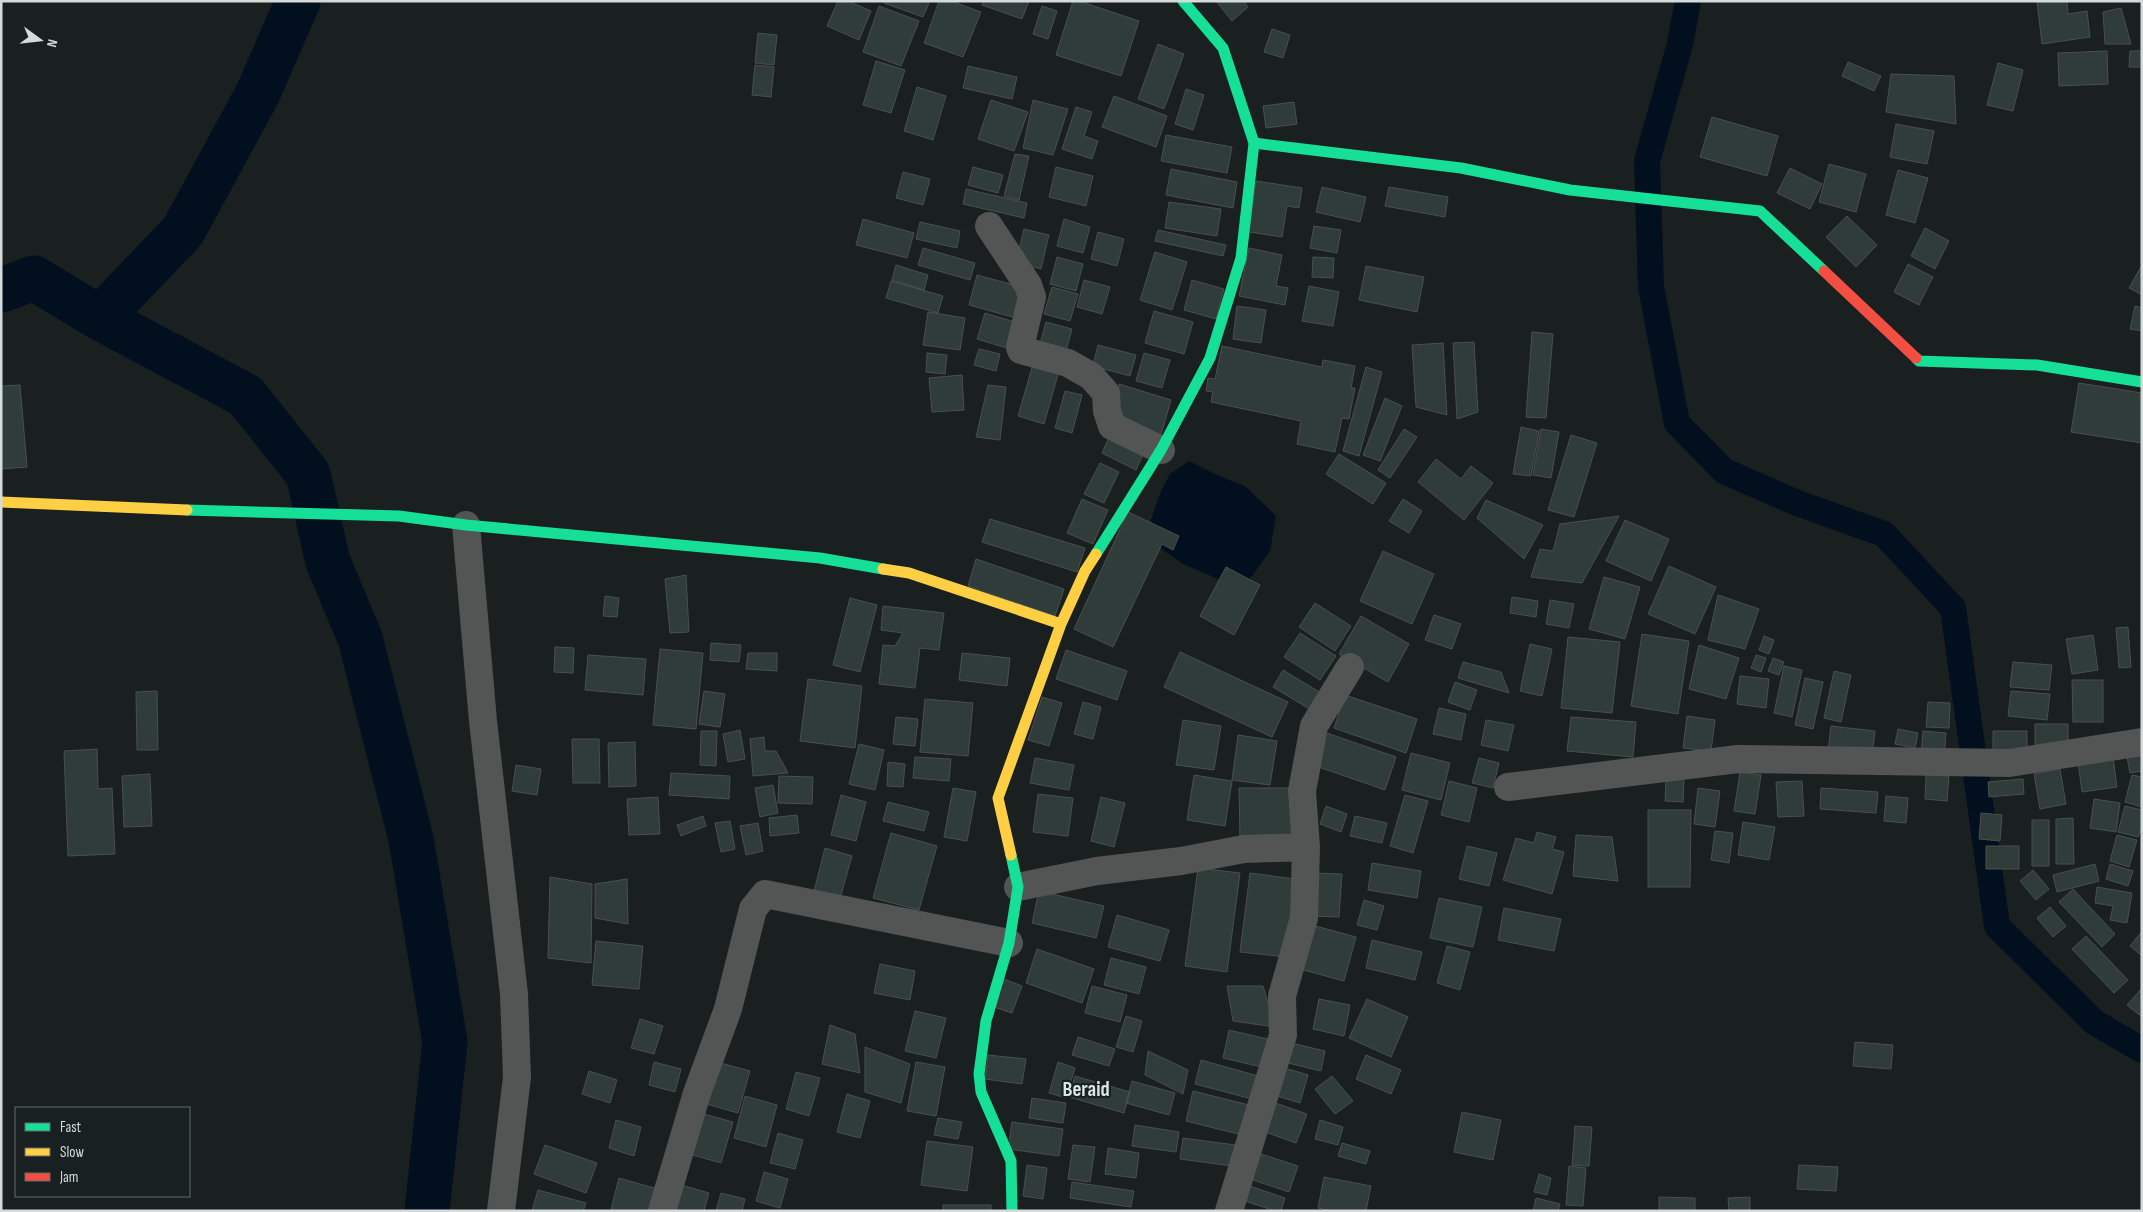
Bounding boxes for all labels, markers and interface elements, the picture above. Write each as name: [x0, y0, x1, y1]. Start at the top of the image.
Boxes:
north arrow: [15, 15, 65, 65]
text: N: [43, 37, 61, 49]
district label: Beraid: [1062, 1077, 1110, 1102]
legend: [15, 1107, 190, 1197]
text: Fast: [60, 1118, 82, 1137]
text: Slow: [60, 1143, 84, 1162]
text: Jam: [59, 1168, 78, 1187]

